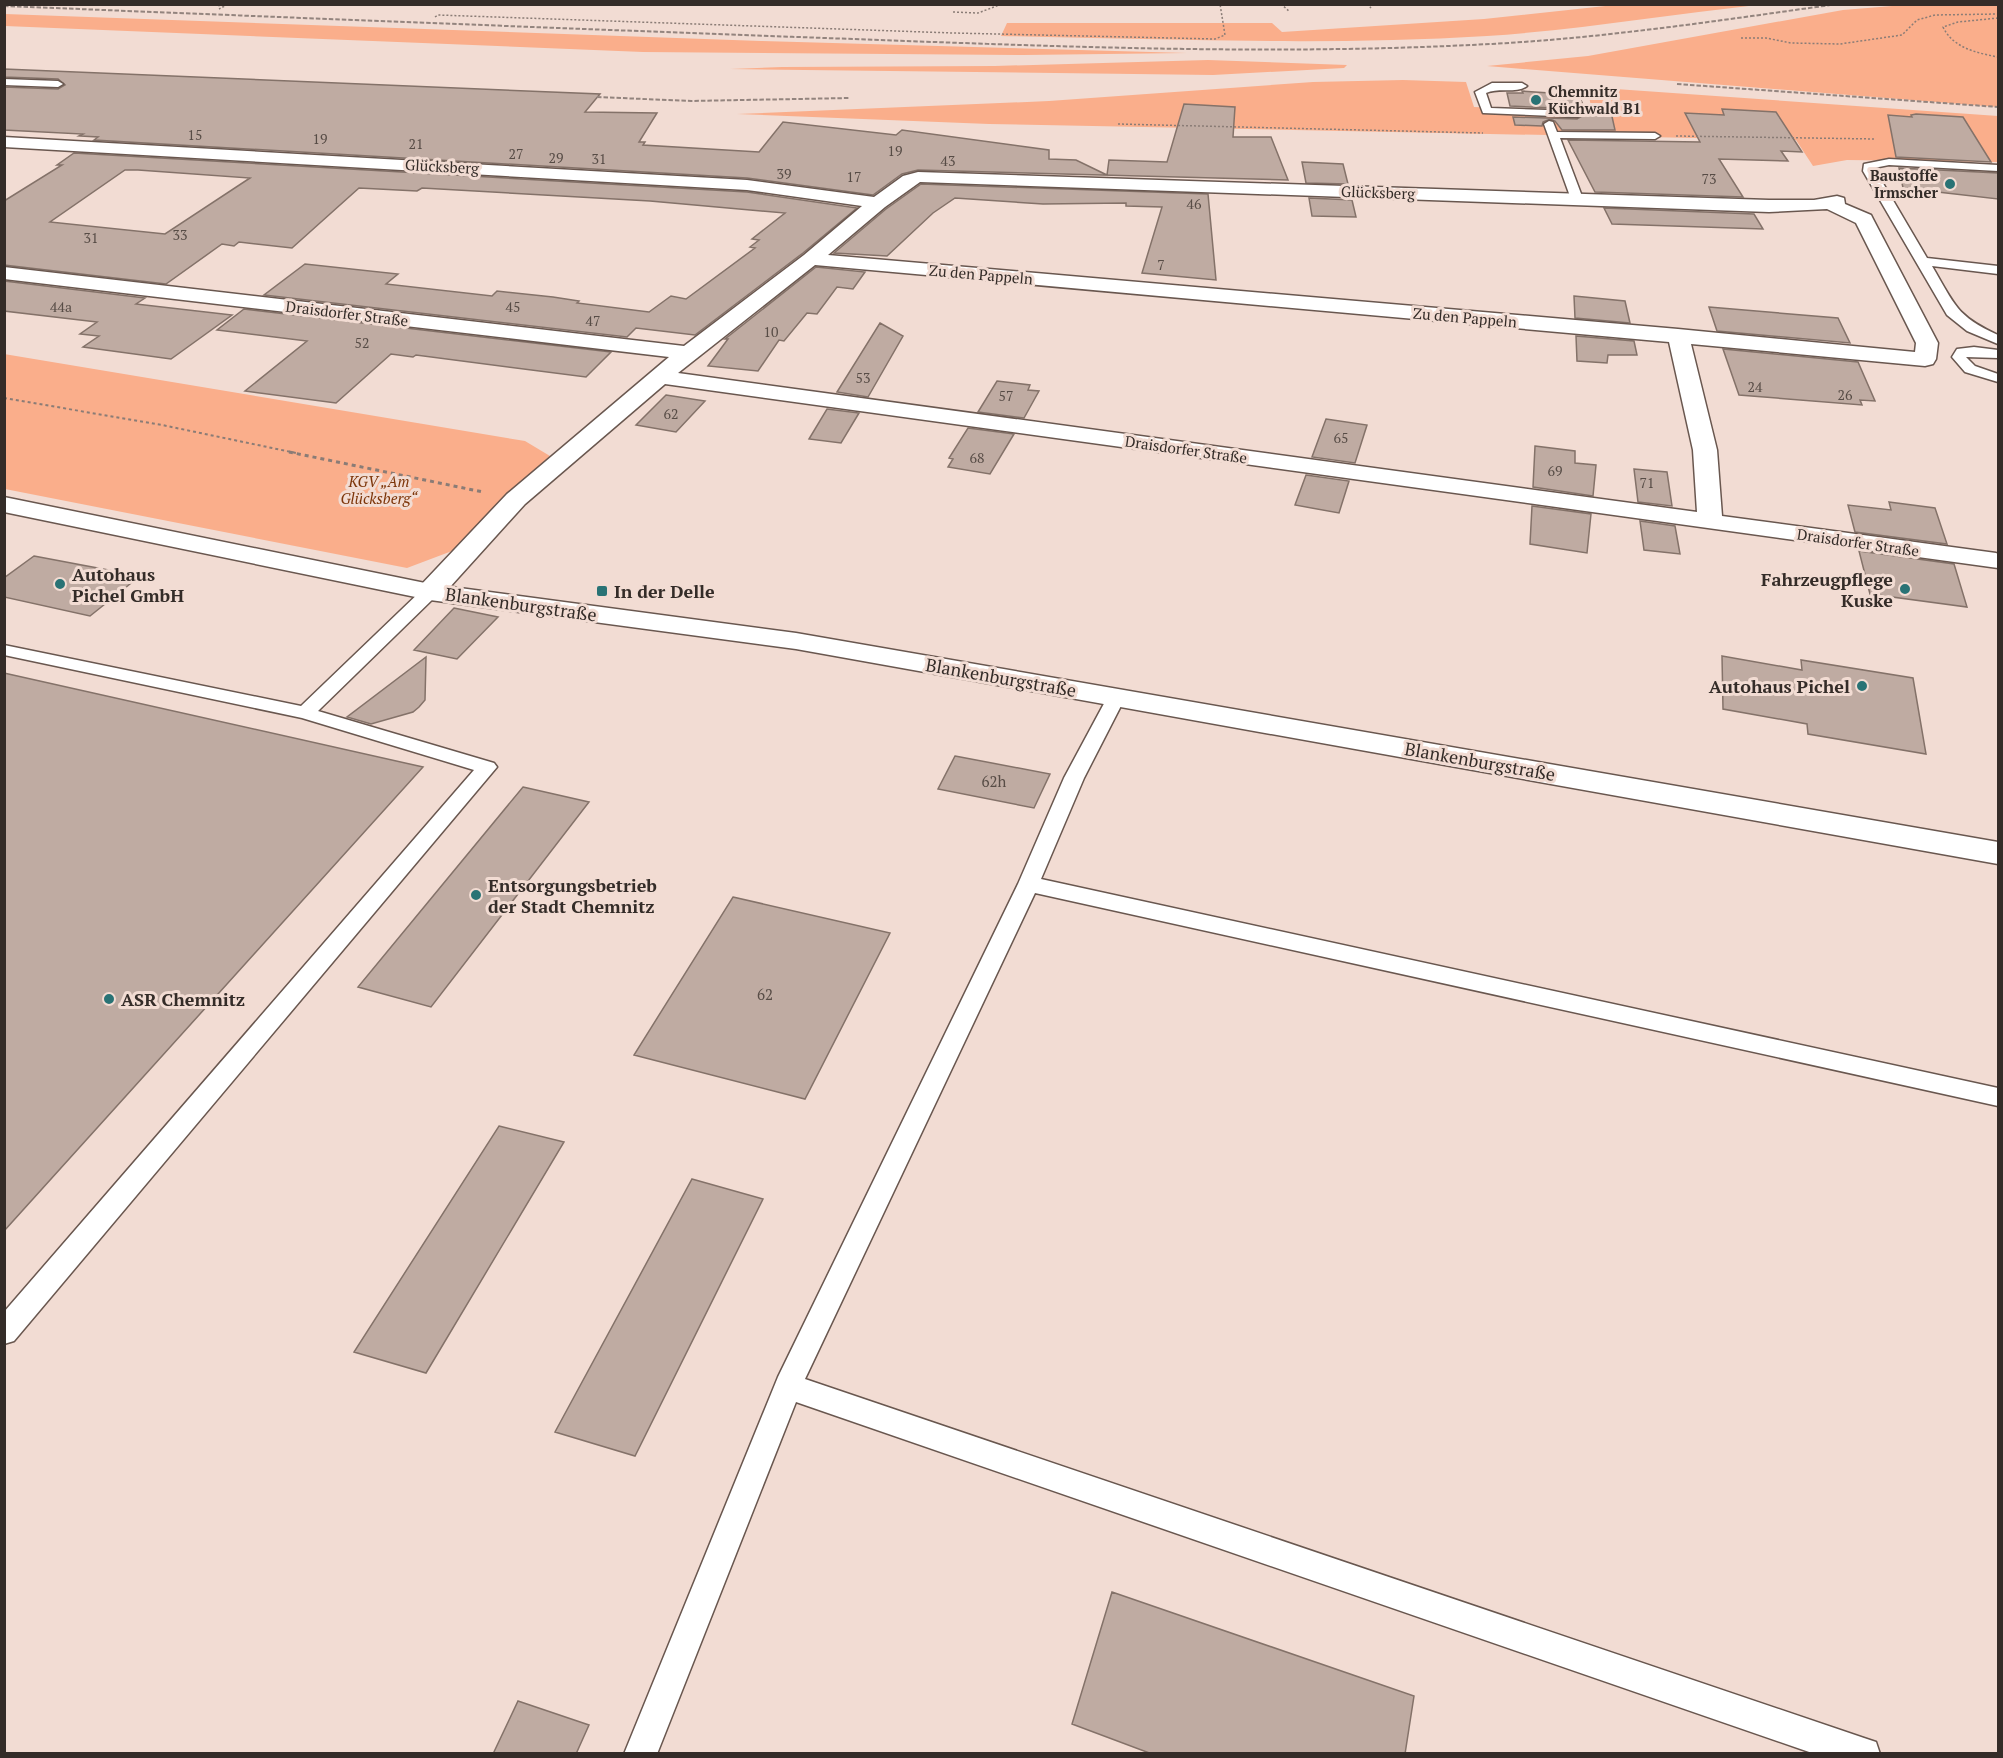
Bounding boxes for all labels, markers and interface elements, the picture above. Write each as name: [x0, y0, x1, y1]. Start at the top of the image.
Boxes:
place label: Chemnitz Küchwald B1: [1548, 81, 1641, 118]
marker: Chemnitz Küchwald B1: [1529, 93, 1543, 107]
house number: 15: [188, 125, 202, 144]
house number: 19: [313, 129, 327, 148]
house number: 21: [409, 134, 423, 153]
house number: 19: [888, 141, 902, 160]
house number: 27: [509, 144, 523, 163]
house number: 29: [549, 148, 563, 167]
house number: 31: [592, 149, 606, 168]
house number: 43: [941, 151, 955, 170]
street label: Glücksberg: [405, 154, 481, 178]
house number: 39: [777, 164, 791, 183]
place label: Baustoffe Irmscher: [1870, 165, 1939, 202]
house number: 17: [847, 167, 861, 186]
house number: 73: [1702, 169, 1716, 188]
marker: Baustoffe Irmscher: [1943, 177, 1957, 191]
street label: Glücksberg: [1341, 181, 1416, 203]
house number: 46: [1187, 194, 1202, 213]
house number: 33: [173, 225, 187, 244]
house number: 31: [84, 228, 98, 247]
house number: 7: [1157, 255, 1165, 274]
street label: Zu den Pappeln: [928, 259, 1034, 289]
street label: Draisdorfer Straße: [285, 296, 409, 330]
house number: 44a: [50, 297, 72, 316]
house number: 45: [506, 297, 520, 316]
street label: Zu den Pappeln: [1412, 302, 1518, 332]
house number: 47: [586, 311, 600, 330]
house number: 10: [764, 322, 778, 341]
house number: 52: [355, 333, 369, 352]
house number: 53: [856, 368, 870, 387]
house number: 24: [1748, 377, 1763, 396]
house number: 26: [1838, 385, 1853, 404]
house number: 57: [999, 386, 1013, 405]
house number: 62: [664, 404, 678, 423]
house number: 65: [1334, 428, 1348, 447]
street label: Draisdorfer Straße: [1124, 431, 1248, 467]
house number: 68: [970, 448, 984, 467]
house number: 69: [1548, 461, 1562, 480]
park label: KGV „Am Glücksberg“: [340, 471, 419, 508]
house number: 71: [1640, 473, 1654, 492]
street label: Draisdorfer Straße: [1796, 524, 1920, 560]
place label: Autohaus Pichel GmbH: [72, 562, 184, 607]
place label: Fahrzeugpflege Kuske: [1761, 567, 1893, 612]
marker: Autohaus Pichel GmbH: [53, 577, 67, 591]
place label: In der Delle: [614, 579, 715, 603]
street label: Blankenburgstraße: [444, 581, 598, 627]
marker: Fahrzeugpflege Kuske: [1898, 582, 1912, 596]
marker: In der Delle: [595, 584, 609, 598]
street label: Blankenburgstraße: [924, 652, 1078, 702]
place label: Autohaus Pichel: [1709, 674, 1850, 698]
marker: Autohaus Pichel: [1855, 679, 1869, 693]
street label: Blankenburgstraße: [1403, 736, 1557, 786]
house number: 62h: [982, 771, 1007, 791]
place label: Entsorgungsbetrieb der Stadt Chemnitz: [488, 873, 657, 918]
marker: Entsorgungsbetrieb der Stadt Chemnitz: [469, 888, 483, 902]
house number: 62: [757, 984, 773, 1004]
place label: ASR Chemnitz: [121, 987, 245, 1011]
marker: ASR Chemnitz: [102, 992, 116, 1006]

